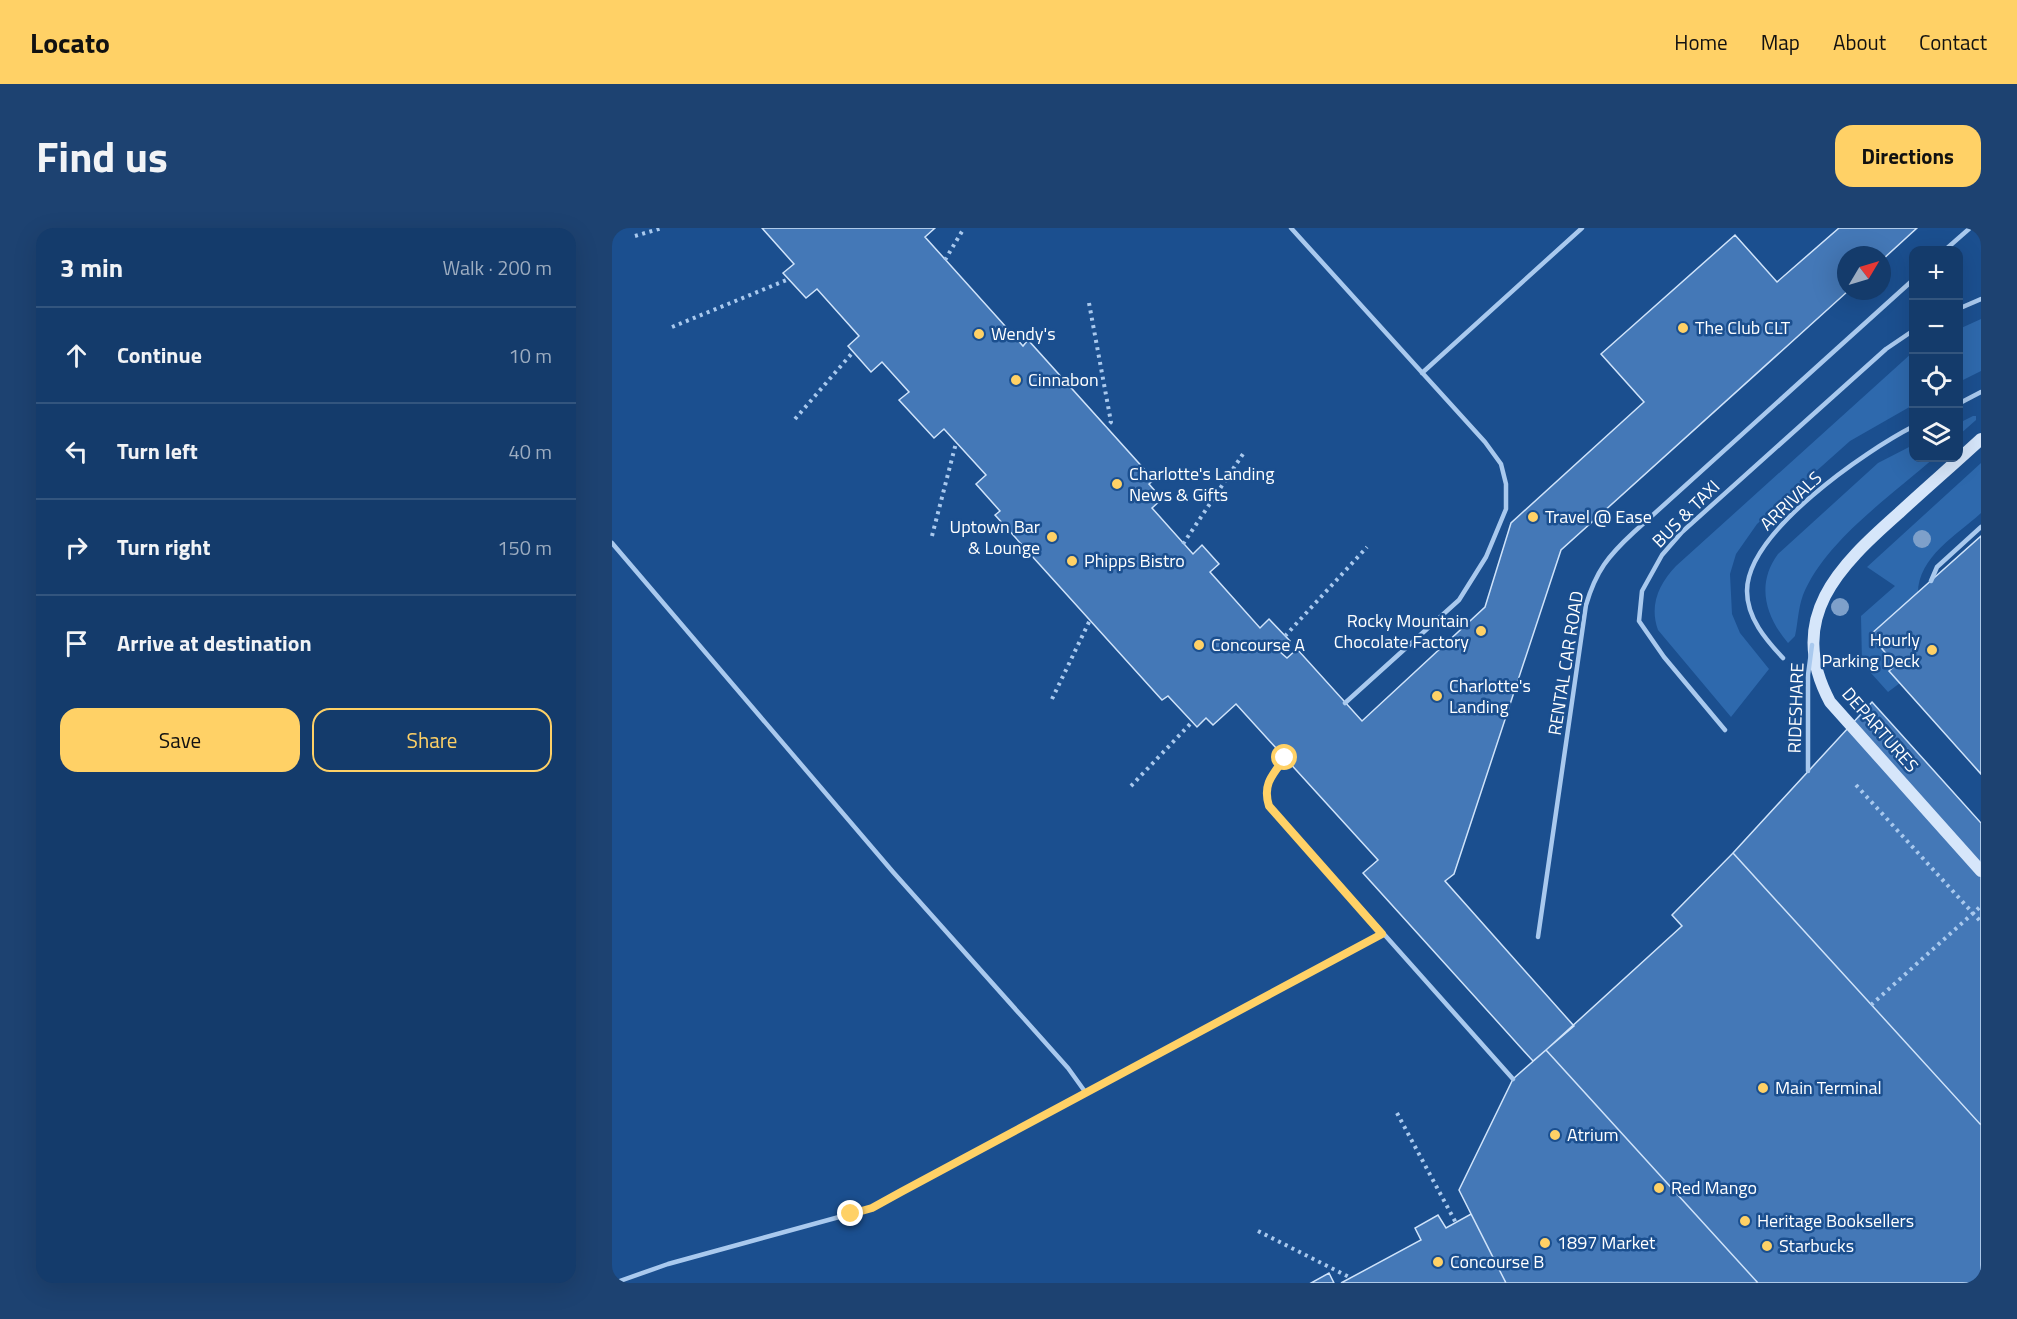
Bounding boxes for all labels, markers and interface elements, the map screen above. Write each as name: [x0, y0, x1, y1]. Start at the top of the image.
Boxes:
text: Locato: [30, 21, 110, 64]
text: Home: [1674, 26, 1728, 58]
text: Map: [1761, 26, 1800, 58]
text: About: [1833, 26, 1886, 58]
text: Contact: [1919, 26, 1987, 58]
text: Find us: [36, 124, 168, 188]
button: Directions: [1835, 125, 1981, 187]
north arrow: [1837, 246, 1891, 300]
map controls: [1909, 246, 1963, 462]
button: +: [1909, 246, 1963, 300]
text: 3 min: [60, 248, 123, 287]
text: Walk · 200 m: [443, 252, 552, 283]
button: −: [1909, 300, 1963, 354]
place label: The Club CLT: [1695, 314, 1791, 341]
place label: Wendy's: [991, 320, 1056, 347]
marker: The Club CLT: [1676, 321, 1690, 335]
marker: Wendy's: [972, 327, 986, 341]
text: Continue: [117, 338, 202, 372]
icon: ahead: [60, 339, 93, 372]
text: 10 m: [508, 340, 552, 371]
button: locate: [1909, 354, 1963, 408]
place label: Cinnabon: [1028, 366, 1099, 393]
marker: Cinnabon: [1009, 373, 1023, 387]
button: layers: [1909, 408, 1963, 462]
text: Turn left: [117, 434, 198, 468]
icon: left: [60, 435, 93, 468]
text: 40 m: [508, 436, 552, 467]
place label: Charlotte's Landing News & Gifts: [1129, 460, 1274, 508]
street label: ARRIVALS: [1754, 465, 1828, 537]
street label: BUS & TAXI: [1645, 473, 1726, 554]
marker: Charlotte's Landing News & Gifts: [1110, 477, 1124, 491]
place label: Travel @ Ease: [1545, 503, 1652, 530]
marker: Travel @ Ease: [1526, 510, 1540, 524]
place label: Uptown Bar & Lounge: [950, 513, 1040, 561]
text: Turn right: [117, 530, 211, 564]
marker: Uptown Bar & Lounge: [1045, 530, 1059, 544]
icon: right: [60, 531, 93, 564]
text: 150 m: [497, 532, 552, 563]
place label: Phipps Bistro: [1084, 547, 1185, 574]
marker: Phipps Bistro: [1065, 554, 1079, 568]
street label: RENTAL CAR ROAD: [1541, 589, 1590, 737]
place label: Rocky Mountain Chocolate Factory: [1334, 607, 1469, 655]
marker: Rocky Mountain Chocolate Factory: [1474, 624, 1488, 638]
text: Arrive at destination: [117, 626, 312, 660]
place label: Hourly Parking Deck: [1822, 626, 1920, 674]
icon: arrive: [60, 627, 93, 660]
place label: Concourse A: [1211, 631, 1305, 658]
marker: Concourse A: [1192, 638, 1206, 652]
marker: Hourly Parking Deck: [1925, 643, 1939, 657]
street label: RIDESHARE: [1780, 662, 1811, 754]
place label: Charlotte's Landing: [1449, 672, 1531, 720]
street label: DEPARTURES: [1836, 681, 1925, 778]
marker: Charlotte's Landing: [1430, 689, 1444, 703]
button: Save: [60, 708, 300, 772]
button: Share: [312, 708, 552, 772]
route start: [1271, 744, 1297, 770]
place label: Main Terminal: [1775, 1074, 1882, 1101]
marker: Main Terminal: [1756, 1081, 1770, 1095]
place label: Atrium: [1567, 1121, 1619, 1148]
marker: Atrium: [1548, 1128, 1562, 1142]
place label: Red Mango: [1671, 1174, 1757, 1201]
marker: Red Mango: [1652, 1181, 1666, 1195]
route end: [837, 1200, 863, 1226]
place label: Heritage Booksellers: [1757, 1207, 1914, 1234]
marker: Heritage Booksellers: [1738, 1214, 1752, 1228]
place label: 1897 Market: [1557, 1229, 1656, 1256]
place label: Starbucks: [1779, 1232, 1854, 1259]
marker: 1897 Market: [1538, 1236, 1552, 1250]
marker: Starbucks: [1760, 1239, 1774, 1253]
place label: Concourse B: [1450, 1248, 1544, 1275]
marker: Concourse B: [1431, 1255, 1445, 1269]

